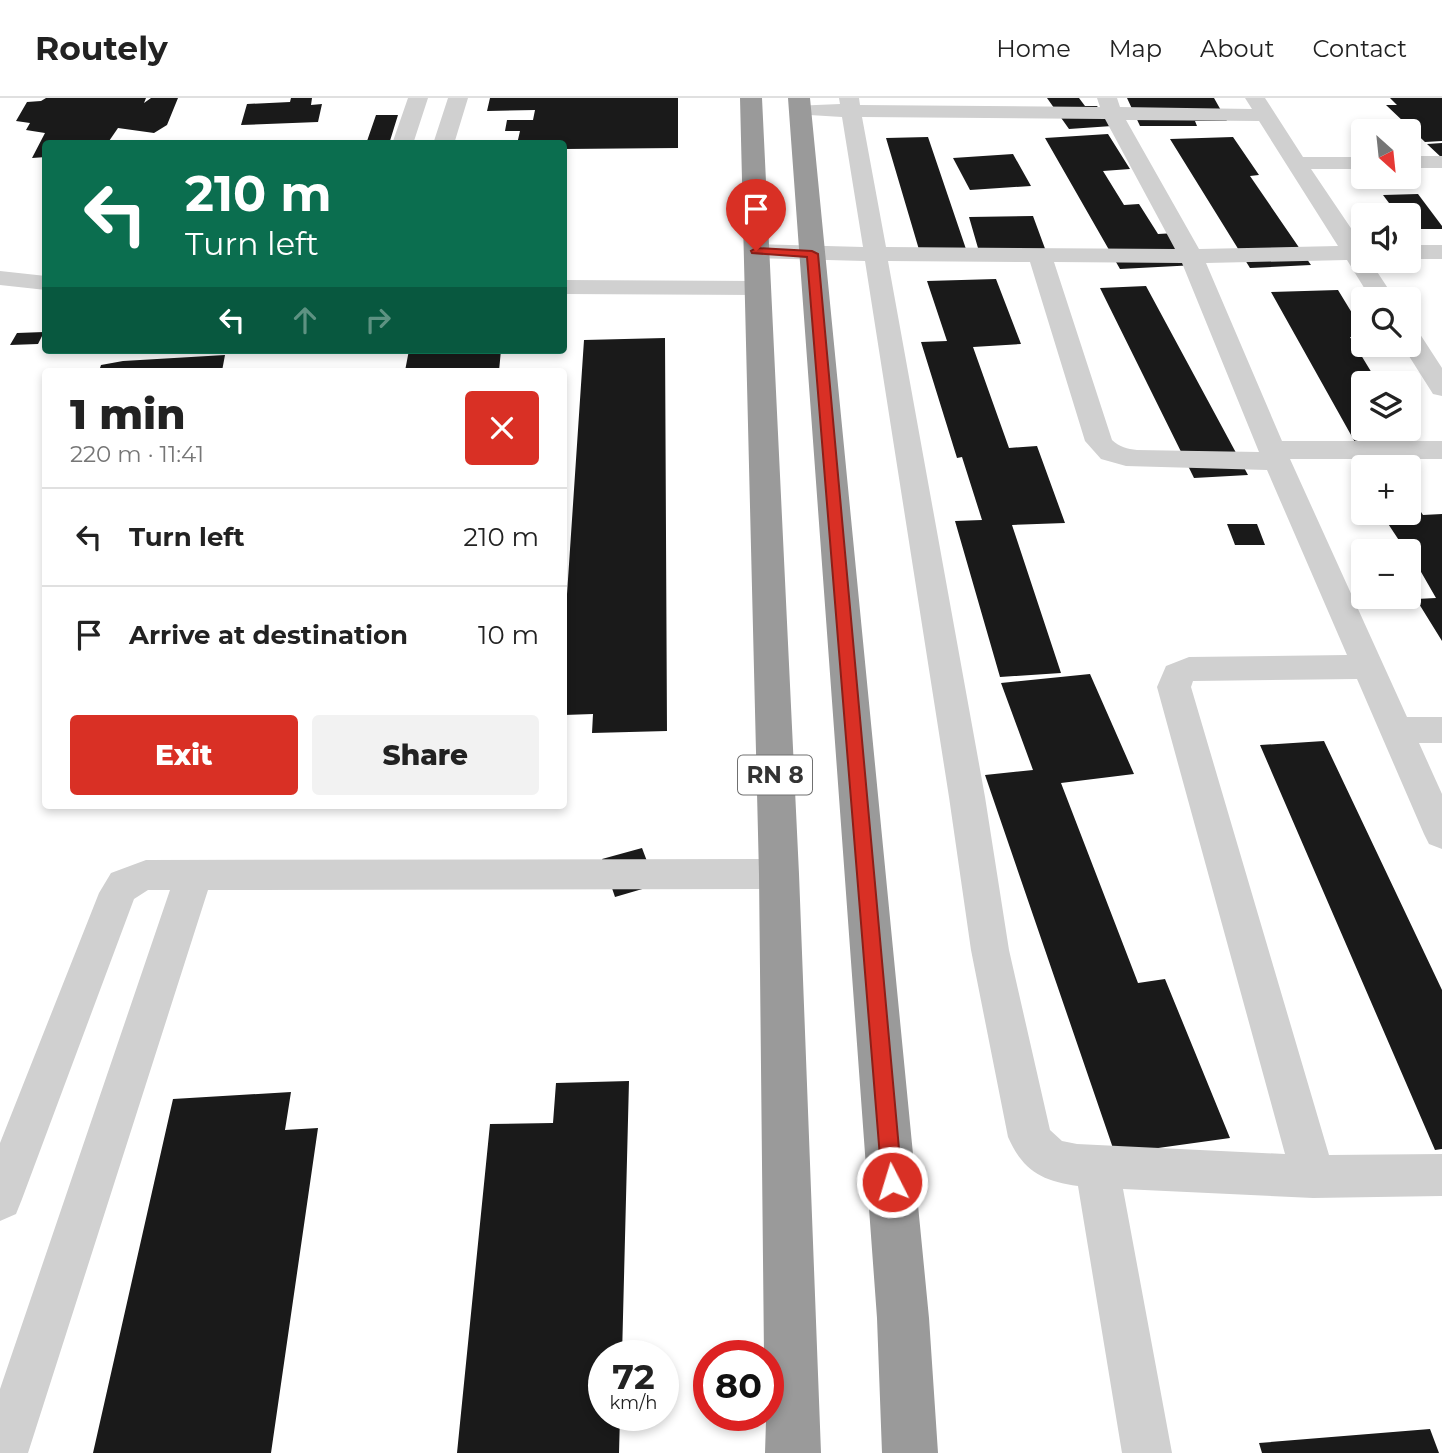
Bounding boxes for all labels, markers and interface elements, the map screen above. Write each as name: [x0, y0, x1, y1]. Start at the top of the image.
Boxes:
text: Routely: [35, 28, 168, 68]
text: Home: [996, 34, 1071, 63]
text: Map: [1109, 34, 1162, 63]
text: About: [1200, 34, 1274, 63]
text: Contact: [1312, 34, 1407, 63]
north arrow: [1351, 119, 1421, 189]
map controls: [1351, 119, 1421, 609]
text: 210 m: [185, 164, 332, 223]
icon: left: [70, 168, 161, 259]
pin: [726, 179, 786, 251]
icon: arrive: [737, 190, 775, 228]
button: sound: [1351, 203, 1421, 273]
text: Turn left: [185, 224, 319, 263]
button: search: [1351, 287, 1421, 357]
icon: left: [213, 301, 251, 339]
icon: ahead: [286, 301, 324, 339]
icon: right: [359, 301, 397, 339]
button: layers: [1351, 371, 1421, 441]
text: 1 min: [70, 388, 186, 440]
button: close: [465, 391, 539, 465]
text: 220 m · 11:41: [70, 440, 204, 468]
button: +: [1351, 455, 1421, 525]
icon: left: [70, 518, 108, 556]
text: Turn left: [129, 521, 245, 553]
text: 210 m: [463, 521, 539, 553]
button: −: [1351, 539, 1421, 609]
icon: arrive: [70, 616, 108, 654]
text: Arrive at destination: [129, 619, 408, 651]
text: 10 m: [478, 619, 539, 651]
button: Exit: [70, 715, 298, 795]
button: Share: [312, 715, 539, 795]
road number: RN 8: [738, 755, 812, 794]
position arrow: [855, 1145, 929, 1219]
speed limit sign: 80: [693, 1340, 784, 1431]
text: 72: [612, 1355, 655, 1398]
text: km/h: [609, 1392, 658, 1414]

